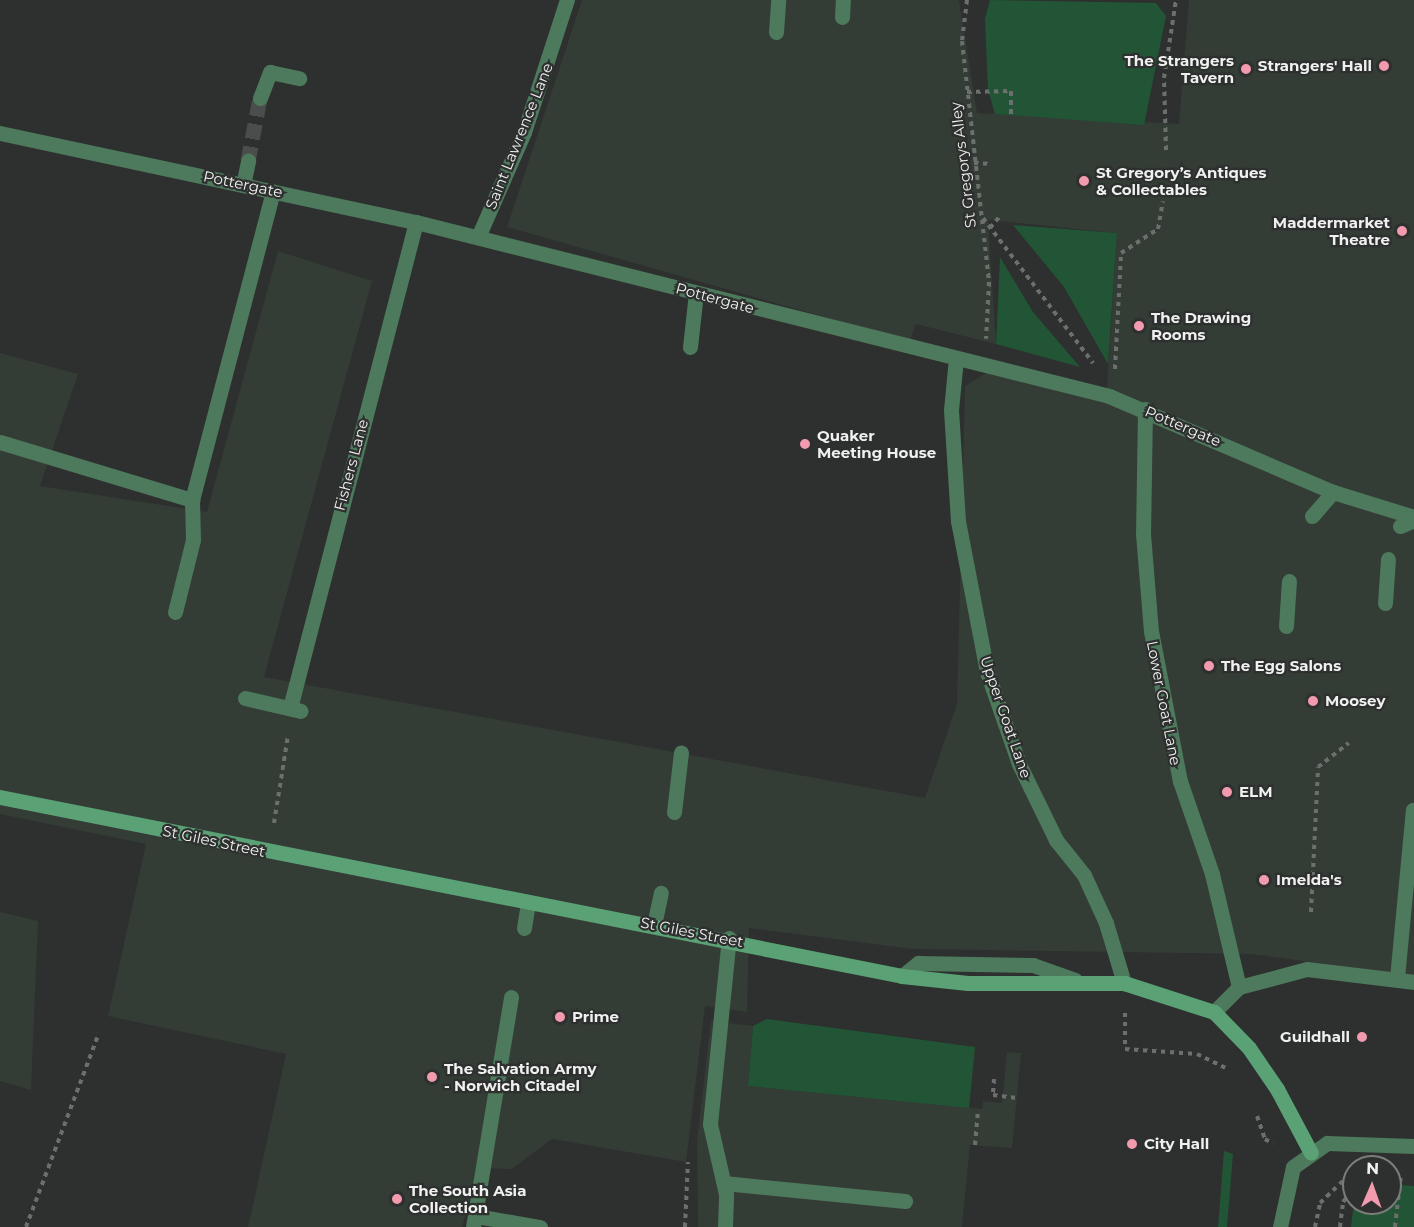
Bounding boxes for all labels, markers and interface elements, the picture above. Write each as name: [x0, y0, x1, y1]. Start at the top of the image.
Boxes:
place label: The Strangers Tavern: [1125, 51, 1234, 86]
place label: Strangers' Hall: [1258, 57, 1372, 75]
marker: Strangers' Hall: [1377, 59, 1391, 73]
street label: Saint Lawrence Lane: [481, 60, 557, 212]
marker: The Strangers Tavern: [1239, 62, 1253, 76]
street label: St Gregorys Alley: [946, 101, 980, 229]
place label: St Gregory’s Antiques & Collectables: [1096, 163, 1267, 198]
street label: Pottergate: [202, 167, 284, 201]
marker: St Gregory’s Antiques & Collectables: [1077, 174, 1091, 188]
place label: Maddermarket Theatre: [1273, 213, 1390, 248]
marker: Maddermarket Theatre: [1395, 224, 1409, 238]
street label: Pottergate: [674, 279, 756, 317]
place label: The Drawing Rooms: [1151, 308, 1251, 343]
marker: The Drawing Rooms: [1132, 319, 1146, 333]
street label: Pottergate: [1142, 402, 1224, 450]
street label: Fishers Lane: [330, 417, 372, 513]
place label: Quaker Meeting House: [817, 426, 936, 461]
marker: Quaker Meeting House: [798, 437, 812, 451]
street label: Lower Goat Lane: [1143, 639, 1185, 767]
street label: Upper Goat Lane: [977, 654, 1035, 780]
place label: The Egg Salons: [1221, 657, 1341, 675]
marker: The Egg Salons: [1202, 659, 1216, 673]
place label: Moosey: [1325, 692, 1385, 710]
marker: Moosey: [1306, 694, 1320, 708]
place label: ELM: [1239, 783, 1272, 801]
marker: ELM: [1220, 785, 1234, 799]
street label: St Giles Street: [161, 821, 267, 861]
place label: Imelda's: [1276, 871, 1342, 889]
marker: Imelda's: [1257, 873, 1271, 887]
street label: St Giles Street: [639, 913, 745, 951]
place label: Prime: [572, 1008, 619, 1026]
marker: Prime: [553, 1010, 567, 1024]
place label: Guildhall: [1280, 1028, 1350, 1046]
marker: Guildhall: [1355, 1030, 1369, 1044]
place label: The Salvation Army - Norwich Citadel: [444, 1059, 597, 1094]
marker: The Salvation Army - Norwich Citadel: [425, 1070, 439, 1084]
place label: City Hall: [1144, 1135, 1209, 1153]
marker: City Hall: [1125, 1137, 1139, 1151]
north arrow: [1342, 1155, 1402, 1215]
text: N: [1366, 1159, 1379, 1178]
place label: The South Asia Collection: [409, 1181, 526, 1216]
marker: The South Asia Collection: [390, 1192, 404, 1206]

